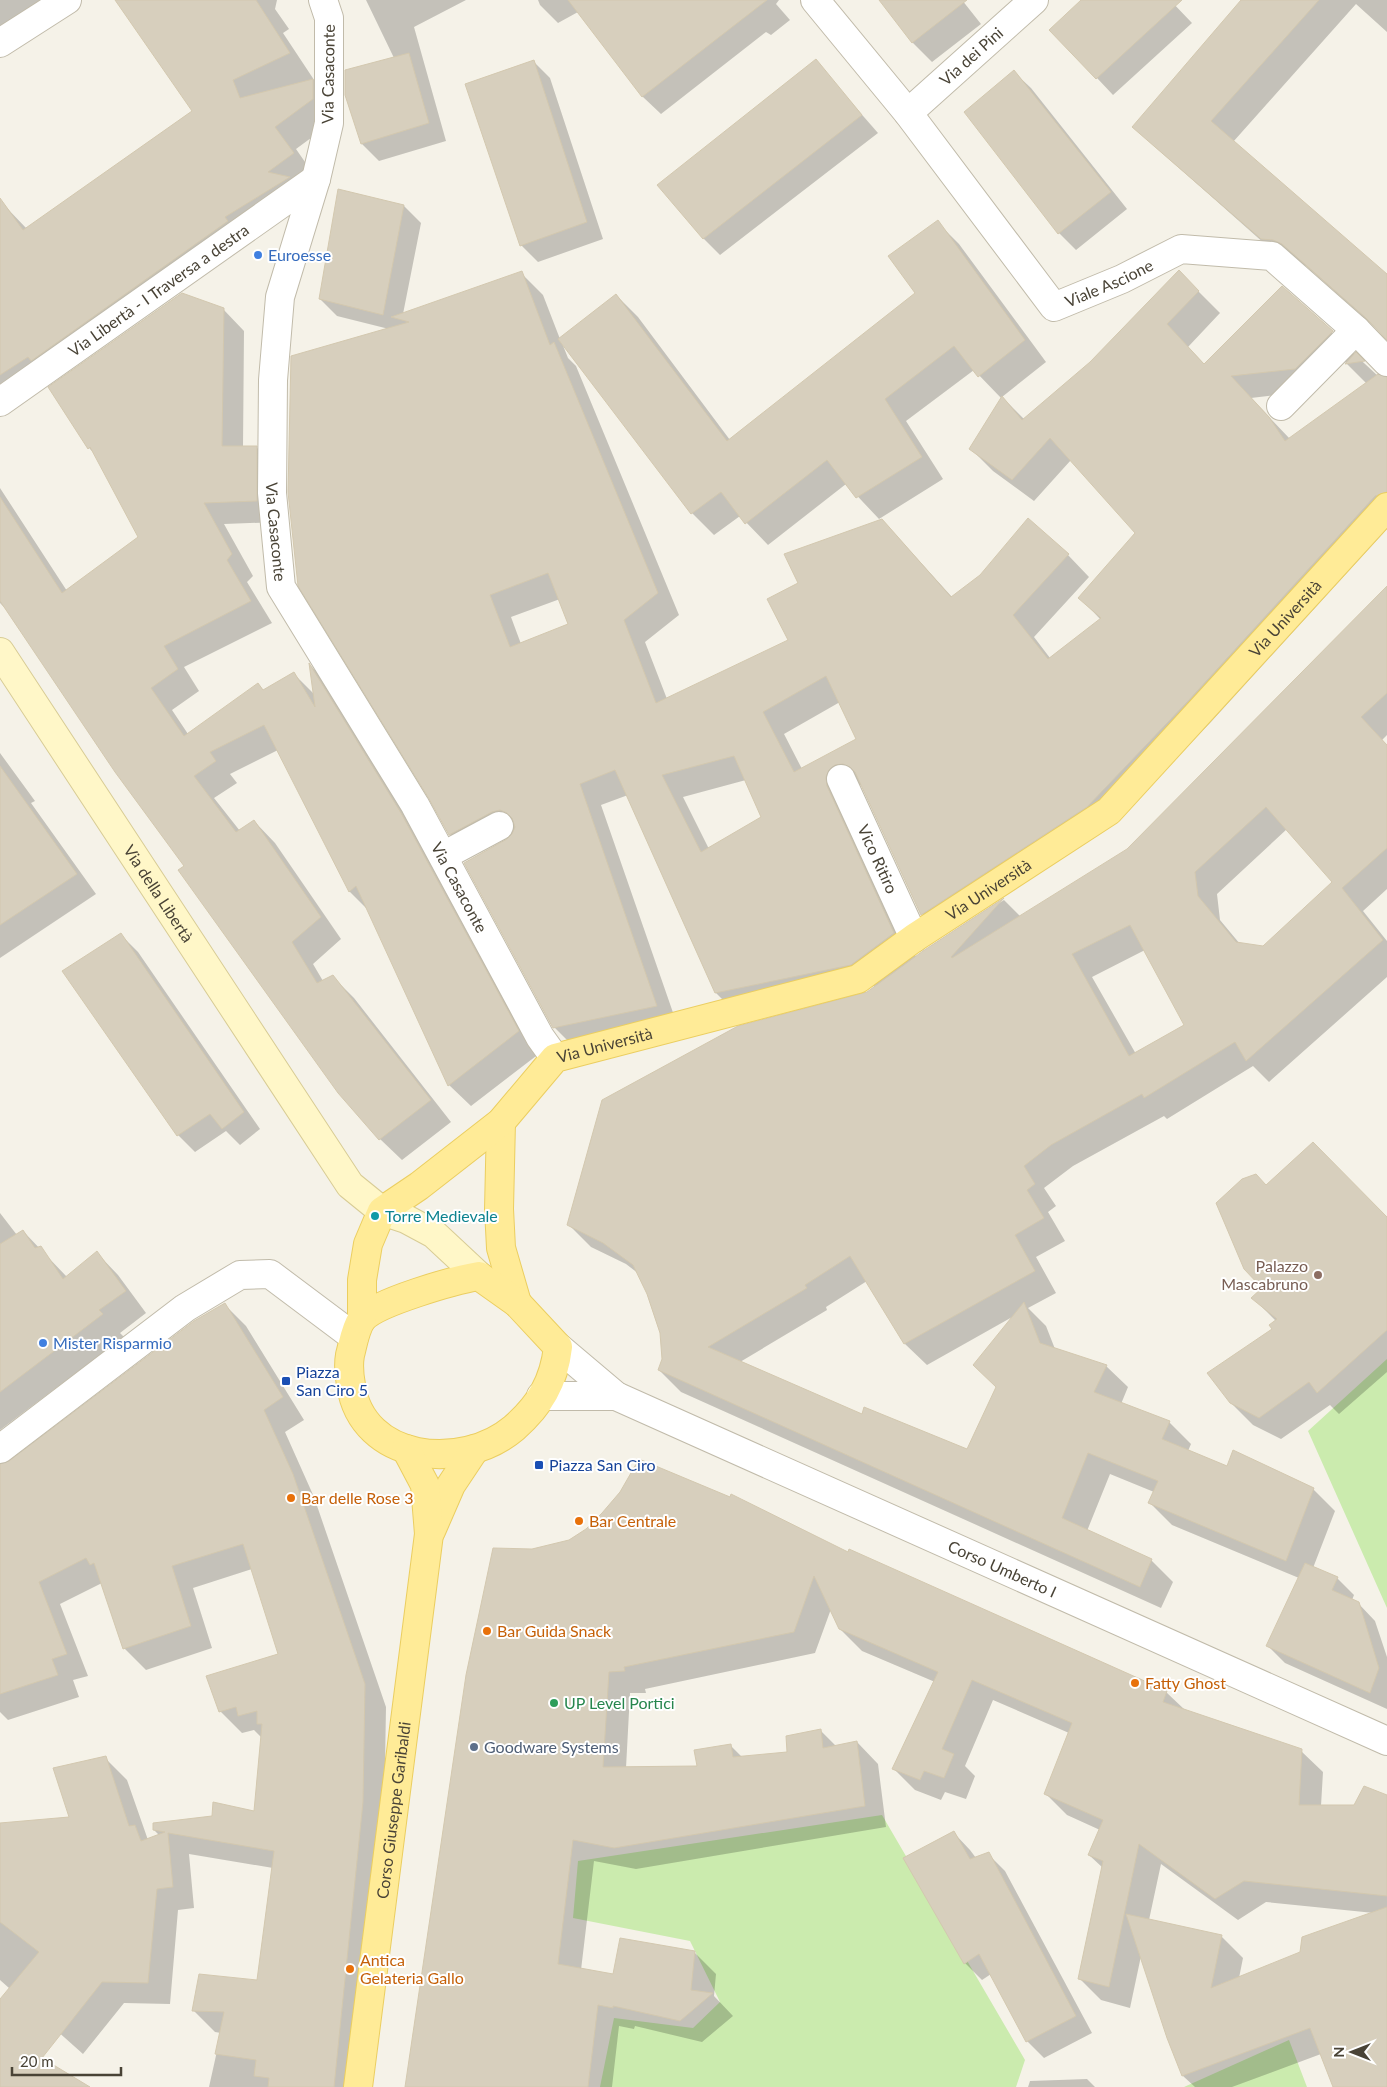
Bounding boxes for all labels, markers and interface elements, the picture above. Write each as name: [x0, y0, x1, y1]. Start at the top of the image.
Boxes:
street label: Via dei Pini: [935, 23, 1006, 89]
street label: Via Casaconte: [317, 24, 338, 124]
street label: Via Libertà - I Traversa a destra: [64, 220, 252, 360]
place label: Euroesse: [268, 245, 331, 264]
marker: Euroesse: [252, 249, 264, 261]
street label: Viale Ascione: [1062, 255, 1156, 310]
street label: Via Casaconte: [263, 482, 290, 582]
street label: Via Università: [1245, 576, 1325, 661]
street label: Vico Ritiro: [854, 821, 902, 896]
street label: Via Casaconte: [428, 839, 492, 936]
street label: Via della Libertà: [120, 841, 198, 946]
street label: Via Università: [942, 855, 1034, 924]
street label: Via Università: [555, 1023, 654, 1066]
place label: Torre Medievale: [385, 1206, 498, 1225]
marker: Torre Medievale: [369, 1210, 381, 1222]
place label: Palazzo Mascabruno: [1221, 1256, 1308, 1293]
marker: Palazzo Mascabruno: [1312, 1269, 1324, 1281]
place label: Mister Risparmio: [53, 1333, 172, 1352]
marker: Mister Risparmio: [37, 1337, 49, 1349]
place label: Piazza San Ciro 5: [296, 1362, 368, 1399]
marker: Piazza San Ciro 5: [280, 1375, 292, 1387]
place label: Piazza San Ciro: [549, 1455, 656, 1474]
marker: Piazza San Ciro: [533, 1459, 545, 1471]
place label: Bar delle Rose 3: [301, 1488, 414, 1507]
marker: Bar delle Rose 3: [285, 1492, 297, 1504]
place label: Bar Centrale: [589, 1511, 676, 1530]
marker: Bar Centrale: [573, 1515, 585, 1527]
street label: Corso Umberto I: [945, 1536, 1060, 1601]
place label: Bar Guida Snack: [497, 1621, 612, 1640]
marker: Bar Guida Snack: [481, 1625, 493, 1637]
place label: Fatty Ghost: [1145, 1673, 1226, 1692]
marker: Fatty Ghost: [1129, 1677, 1141, 1689]
place label: UP Level Portici: [564, 1693, 675, 1712]
marker: UP Level Portici: [548, 1697, 560, 1709]
street label: Corso Giuseppe Garibaldi: [372, 1720, 414, 1900]
place label: Goodware Systems: [484, 1737, 619, 1756]
marker: Goodware Systems: [468, 1741, 480, 1753]
place label: Antica Gelateria Gallo: [360, 1950, 464, 1987]
marker: Antica Gelateria Gallo: [344, 1963, 356, 1975]
north arrow: [1327, 2027, 1377, 2077]
scale bar: [12, 2044, 121, 2076]
text: N: [1330, 2047, 1347, 2057]
text: 20 m: [20, 2052, 54, 2070]

